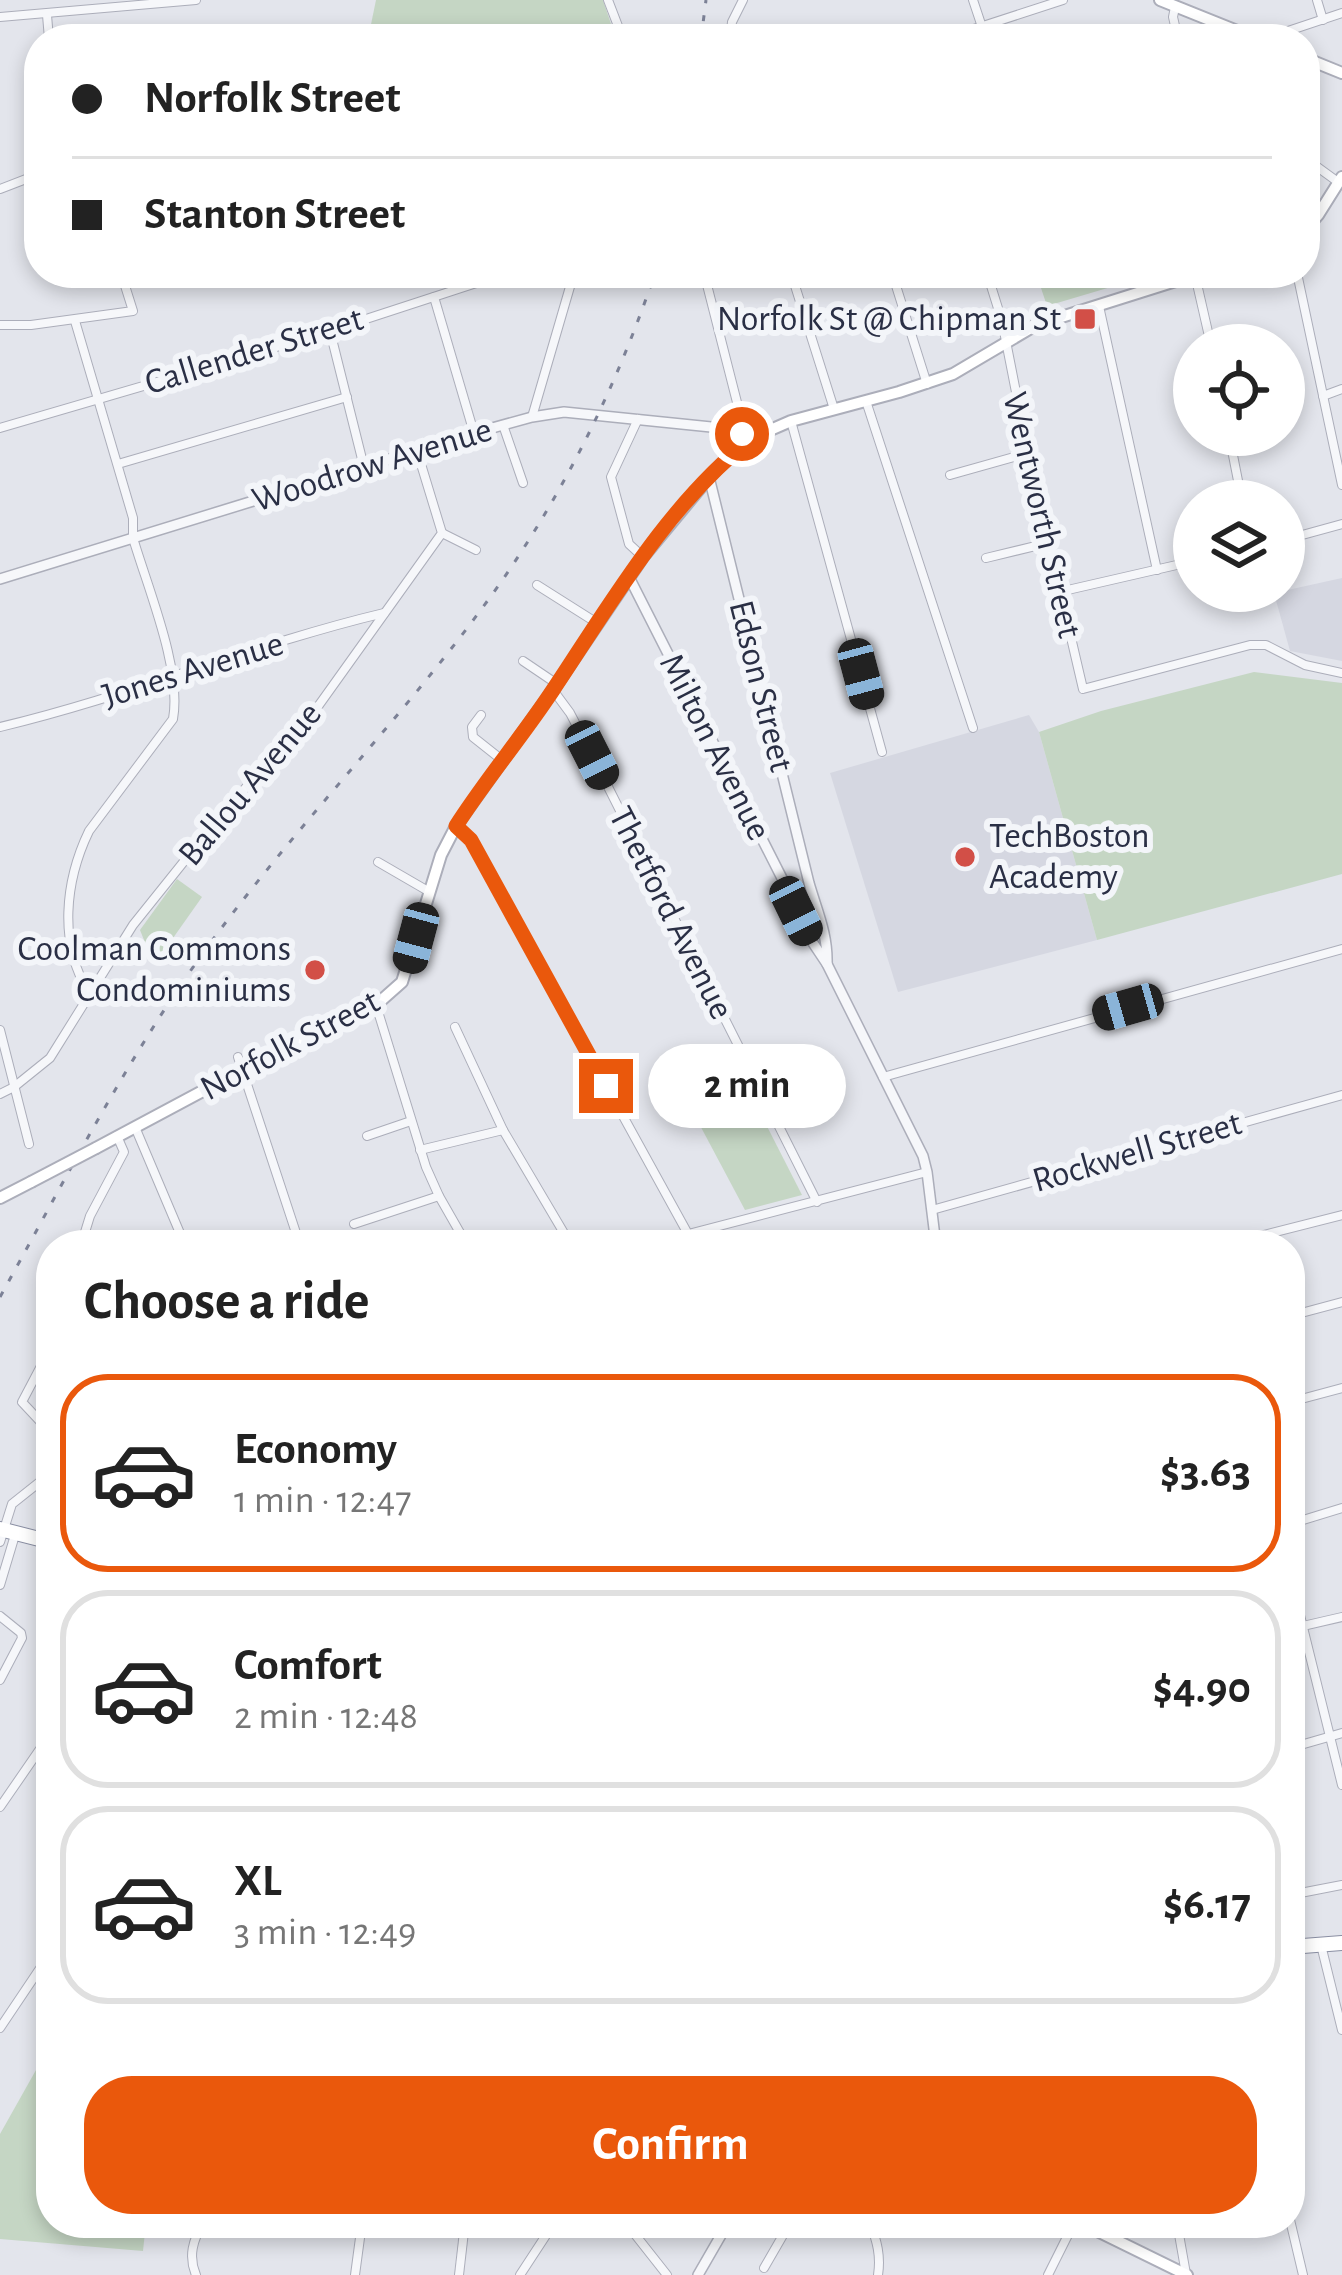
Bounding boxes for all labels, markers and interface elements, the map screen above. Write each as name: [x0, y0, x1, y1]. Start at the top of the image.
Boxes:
text: Norfolk Street: [144, 76, 400, 121]
text: Stanton Street: [144, 192, 405, 237]
street label: Callender Street: [141, 301, 368, 401]
place label: Norfolk St @ Chipman St: [717, 301, 1062, 337]
marker: Norfolk St @ Chipman St: [1072, 306, 1098, 332]
map controls: [1173, 324, 1305, 612]
button: locate: [1173, 324, 1305, 456]
street label: Wentworth Street: [996, 389, 1088, 642]
route start: [715, 407, 769, 461]
street label: Woodrow Avenue: [248, 411, 496, 519]
button: layers: [1173, 480, 1305, 612]
street label: Edson Street: [722, 597, 800, 776]
street label: Jones Avenue: [98, 625, 288, 715]
car: [834, 635, 888, 713]
street label: Milton Avenue: [653, 648, 777, 846]
street label: Ballou Avenue: [172, 696, 328, 872]
car: [560, 715, 624, 795]
street label: Thetford Avenue: [602, 801, 740, 1025]
place label: TechBoston Academy: [989, 818, 1150, 895]
marker: TechBoston Academy: [952, 844, 978, 870]
car: [764, 871, 828, 951]
car: [389, 899, 443, 977]
place label: Coolman Commons Condominiums: [17, 931, 291, 1008]
marker: Coolman Commons Condominiums: [302, 957, 328, 983]
car: [1088, 980, 1168, 1034]
street label: Norfolk Street: [195, 983, 386, 1107]
callout: 2 min: [648, 1044, 846, 1128]
route end: [579, 1059, 633, 1113]
text: 2 min: [704, 1066, 790, 1105]
street label: Rockwell Street: [1028, 1105, 1246, 1199]
text: Choose a ride: [84, 1275, 370, 1329]
icon: car: [90, 1419, 198, 1527]
text: Economy: [234, 1427, 397, 1472]
text: $3.63: [1160, 1450, 1251, 1495]
text: 1 min · 12:47: [234, 1481, 412, 1520]
icon: car: [90, 1635, 198, 1743]
text: Comfort: [234, 1643, 382, 1688]
text: $4.90: [1153, 1666, 1251, 1711]
text: 2 min · 12:48: [234, 1697, 418, 1736]
icon: car: [90, 1851, 198, 1959]
text: XL: [234, 1859, 282, 1904]
text: $6.17: [1163, 1882, 1251, 1927]
text: 3 min · 12:49: [234, 1913, 416, 1952]
button: Confirm: [84, 2076, 1257, 2214]

